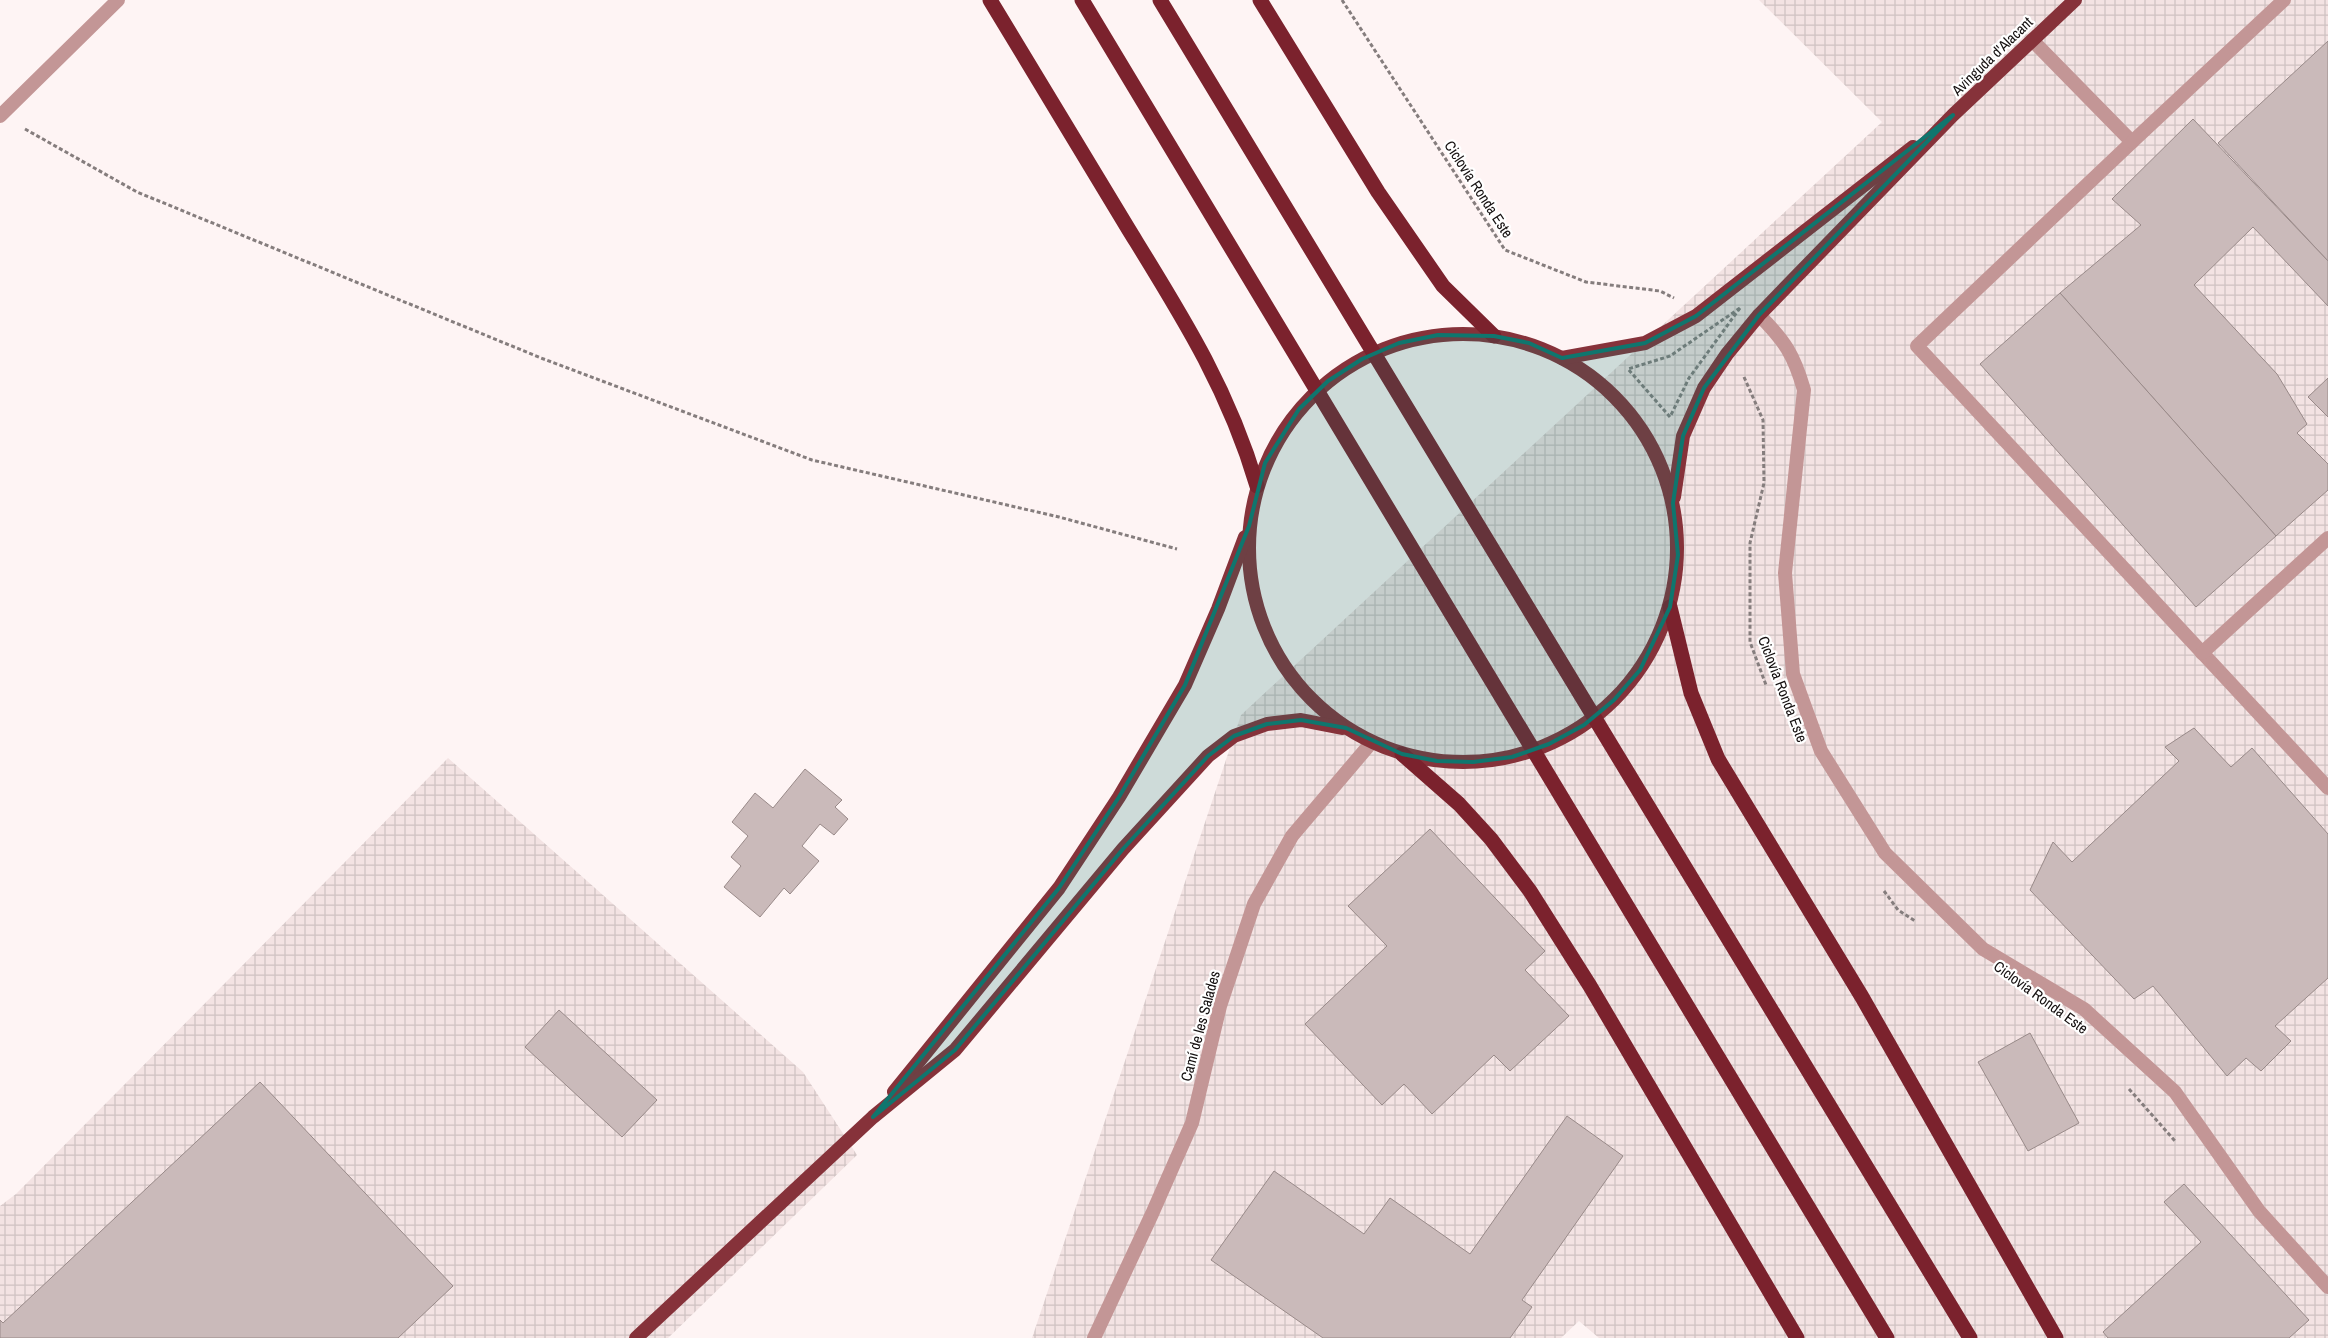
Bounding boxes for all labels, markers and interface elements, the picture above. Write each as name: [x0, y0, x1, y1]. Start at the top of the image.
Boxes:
street label: Avinguda d'Alacant: [1946, 11, 2038, 101]
street label: Ciclovía Ronda Este: [1440, 136, 1518, 242]
street label: Ciclovía Ronda Este: [1753, 633, 1813, 745]
street label: Ciclovía Ronda Este: [1989, 956, 2093, 1039]
street label: Camí de les Salades: [1175, 968, 1225, 1084]

